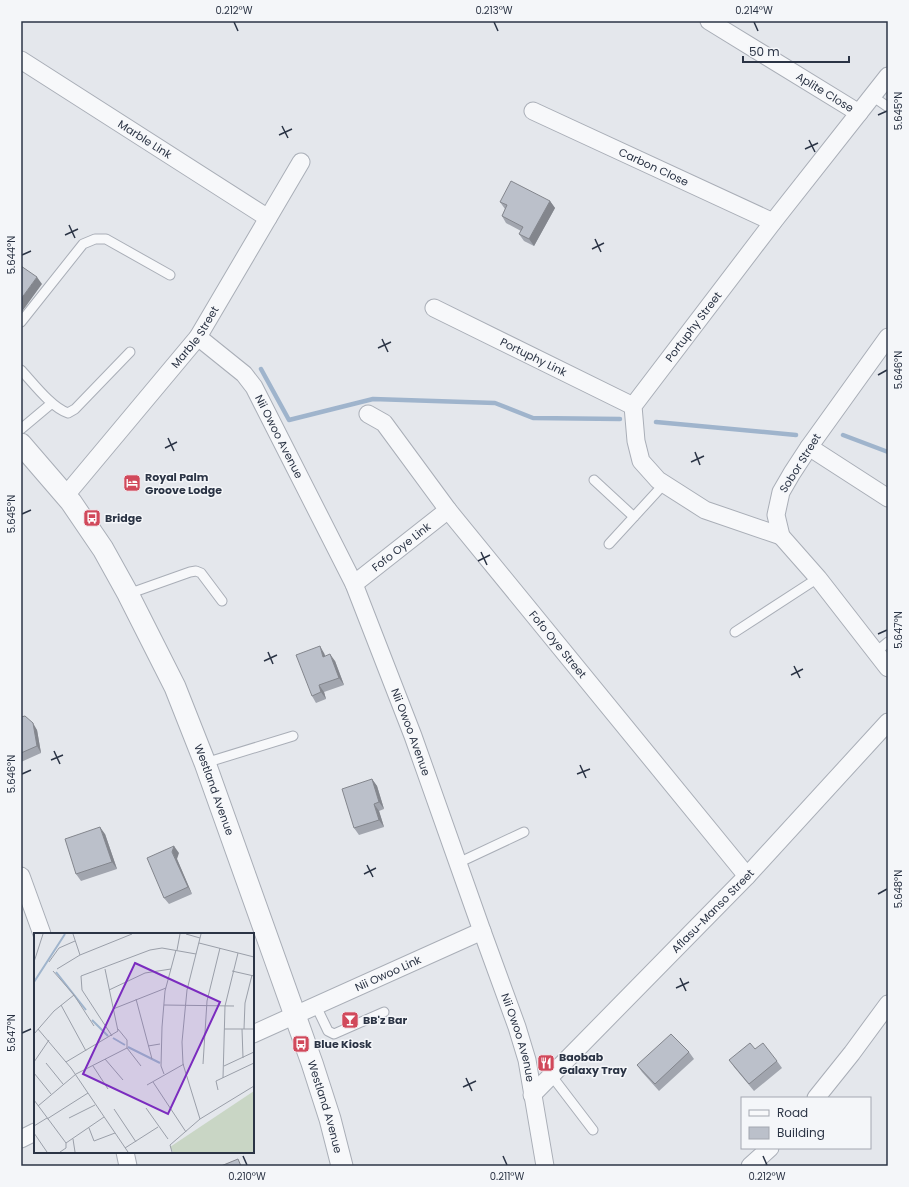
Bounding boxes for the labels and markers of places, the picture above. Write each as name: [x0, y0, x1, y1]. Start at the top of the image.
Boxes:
place label: Royal Palm Groove Lodge: [145, 469, 222, 498]
hotel icon: Royal Palm Groove Lodge: [122, 473, 142, 493]
bus stop icon: Bridge: [82, 508, 102, 528]
place label: Bridge: [105, 510, 142, 526]
bar icon: BB'z Bar: [340, 1010, 360, 1030]
place label: BB'z Bar: [363, 1012, 407, 1028]
bus stop icon: Blue Kiosk: [291, 1034, 311, 1054]
place label: Blue Kiosk: [314, 1036, 372, 1052]
place label: Baobab Galaxy Tray: [559, 1049, 627, 1078]
restaurant icon: Baobab Galaxy Tray: [536, 1053, 556, 1073]

